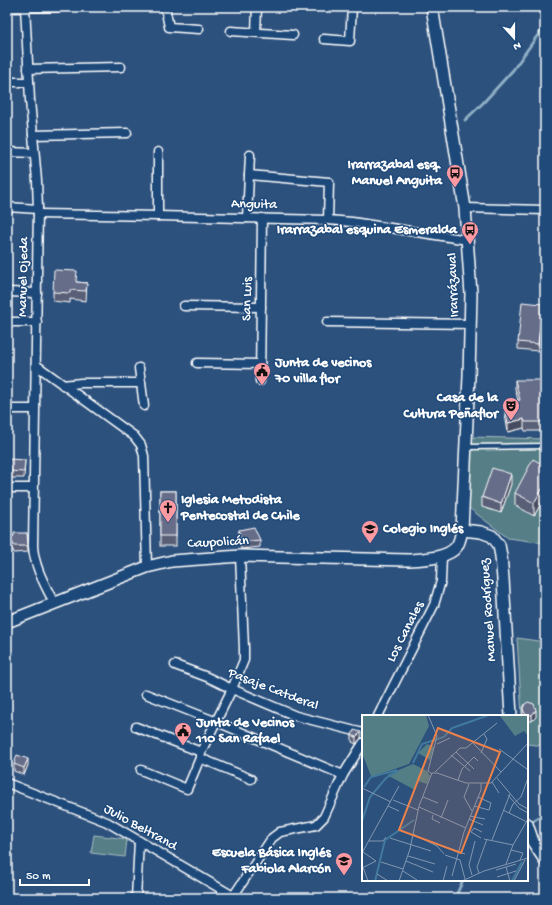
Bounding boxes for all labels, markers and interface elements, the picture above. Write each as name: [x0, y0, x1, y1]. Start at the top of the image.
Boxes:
north arrow: [494, 18, 534, 58]
text: N: [511, 39, 522, 52]
place label: Irarrazabal esq. Manuel Anguita: [348, 157, 443, 190]
bus stop icon: Irarrazabal esq. Manuel Anguita: [445, 163, 465, 188]
street label: Anguita: [231, 196, 278, 214]
bus stop icon: Irarrazabal esquina Esmeralda: [460, 220, 480, 245]
place label: Irarrazabal esquina Esmeralda: [277, 222, 458, 239]
street label: Manuel Ojeda: [15, 236, 33, 317]
street label: Irarrázaval: [444, 252, 464, 318]
street label: San Luis: [239, 276, 257, 321]
place label: Junta de vecinos 70 villa flor: [274, 355, 372, 388]
public building icon: Junta de vecinos 70 villa flor: [252, 361, 272, 386]
place label: Casa de la Cultura Peñaflor: [402, 390, 500, 423]
theatre icon: Casa de la Cultura Peñaflor: [501, 396, 521, 421]
place label: Iglesia Metodista Pentecostal de Chile: [180, 492, 301, 525]
church icon: Iglesia Metodista Pentecostal de Chile: [158, 498, 178, 523]
school or university icon: Colegio Inglés: [360, 519, 380, 544]
place label: Colegio Inglés: [382, 521, 464, 538]
street label: Caupolicán: [187, 533, 249, 553]
street label: Manuel Rodríguez: [477, 557, 501, 662]
street label: Los Canales: [383, 598, 429, 665]
street label: Pasaje Catderal: [225, 665, 321, 715]
place label: Junta de Vecinos 110 San Rafael: [195, 715, 295, 748]
inset map: [362, 715, 528, 881]
public building icon: Junta de Vecinos 110 San Rafael: [173, 721, 193, 746]
street label: Julio Beltrand: [100, 801, 181, 856]
place label: Escuela Básica Inglés Fabiola Alarcón: [212, 845, 332, 878]
school or university icon: Escuela Básica Inglés Fabiola Alarcón: [334, 851, 354, 876]
scale bar: [20, 861, 89, 887]
text: 50 m: [26, 870, 51, 884]

